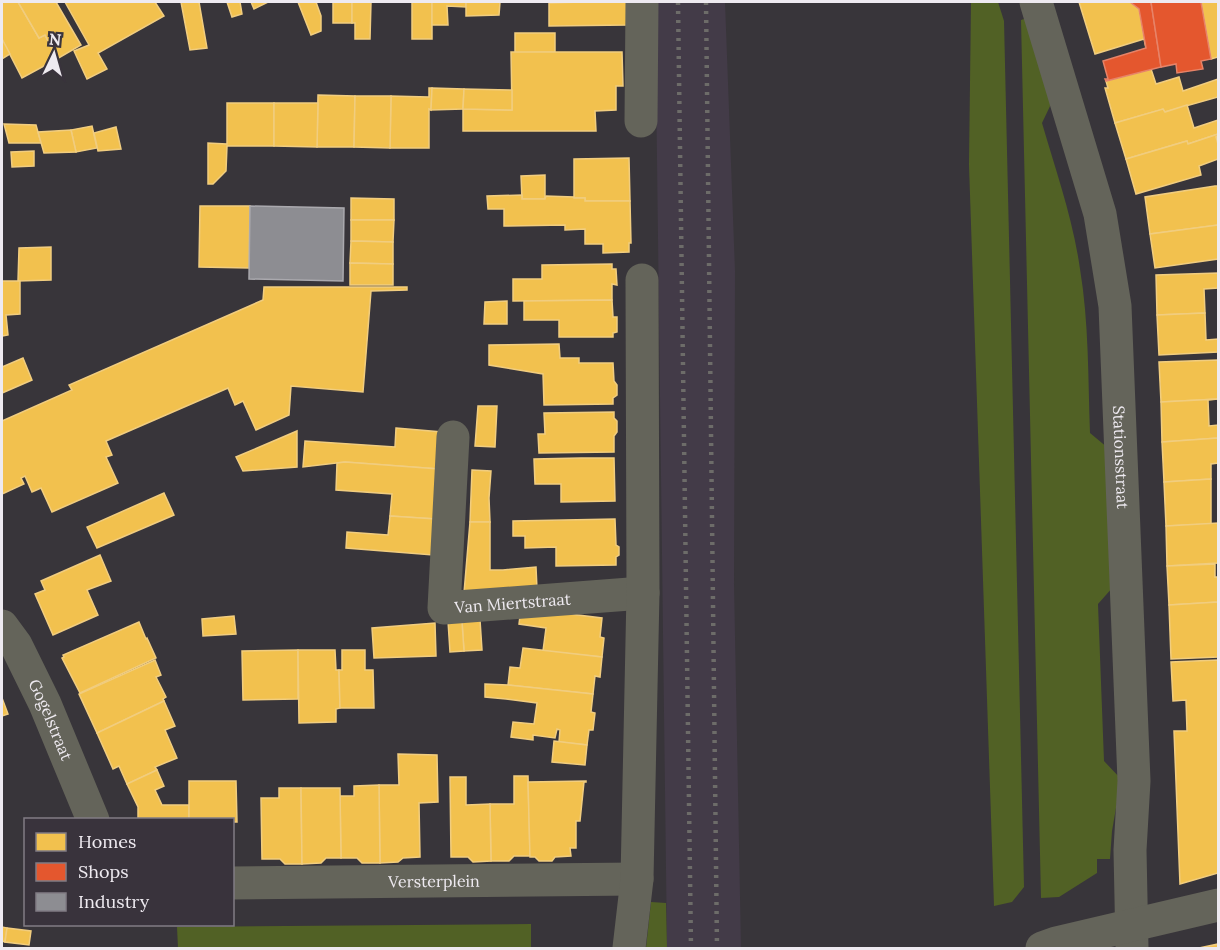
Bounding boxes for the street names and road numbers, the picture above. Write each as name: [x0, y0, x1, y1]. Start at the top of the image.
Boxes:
street label: Stationsstraat: [1109, 405, 1133, 510]
street label: Van Miertstraat: [453, 588, 572, 617]
street label: Gogelstraat: [24, 676, 77, 764]
street label: Versterplein: [387, 871, 480, 891]

